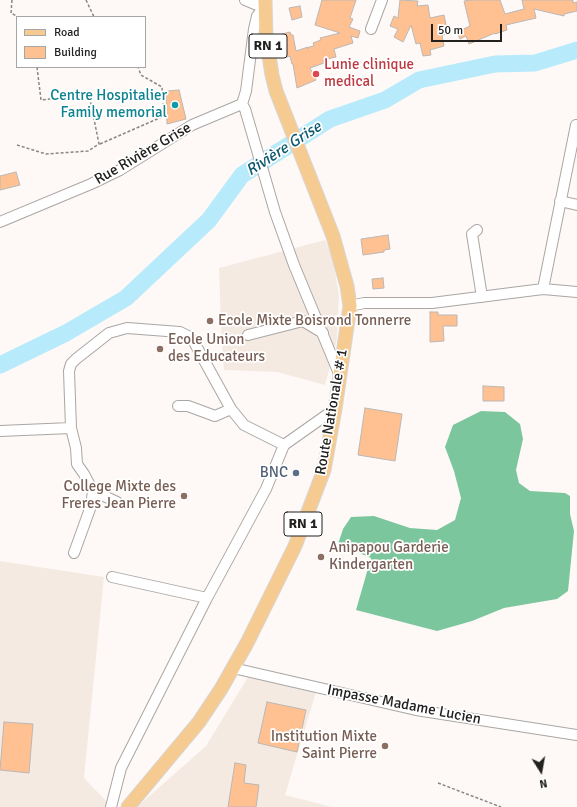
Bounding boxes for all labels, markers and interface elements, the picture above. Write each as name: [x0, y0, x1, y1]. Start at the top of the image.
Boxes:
legend: [16, 16, 146, 68]
scale bar: [433, 16, 504, 42]
text: 50 m: [438, 23, 463, 38]
text: Road: [54, 25, 80, 40]
road number: RN 1: [249, 34, 287, 58]
text: Building: [54, 45, 97, 60]
place label: Lunie clinique medical: [324, 56, 414, 91]
marker: Lunie clinique medical: [311, 69, 321, 79]
place label: Centre Hospitalier Family memorial: [50, 87, 167, 122]
marker: Centre Hospitalier Family memorial: [170, 100, 180, 110]
water label: Rivière Grise: [243, 117, 325, 181]
street label: Rue Rivière Grise: [92, 119, 194, 189]
place label: Ecole Mixte Boisrond Tonnerre: [218, 312, 411, 330]
marker: Ecole Mixte Boisrond Tonnerre: [205, 316, 215, 326]
place label: Ecole Union des Educateurs: [168, 331, 265, 366]
marker: Ecole Union des Educateurs: [155, 344, 165, 354]
street label: Route Nationale # 1: [312, 348, 352, 476]
place label: BNC: [260, 464, 288, 482]
marker: BNC: [291, 468, 301, 478]
place label: College Mixte des Freres Jean Pierre: [62, 478, 176, 513]
marker: College Mixte des Freres Jean Pierre: [179, 491, 189, 501]
road number: RN 1: [284, 512, 322, 536]
place label: Anipapou Garderie Kindergarten: [329, 539, 449, 574]
marker: Anipapou Garderie Kindergarten: [316, 552, 326, 562]
street label: Impasse Madame Lucien: [326, 681, 482, 729]
place label: Institution Mixte Saint Pierre: [271, 728, 377, 763]
marker: Institution Mixte Saint Pierre: [380, 741, 390, 751]
north arrow: [521, 751, 561, 791]
text: N: [538, 776, 548, 790]

